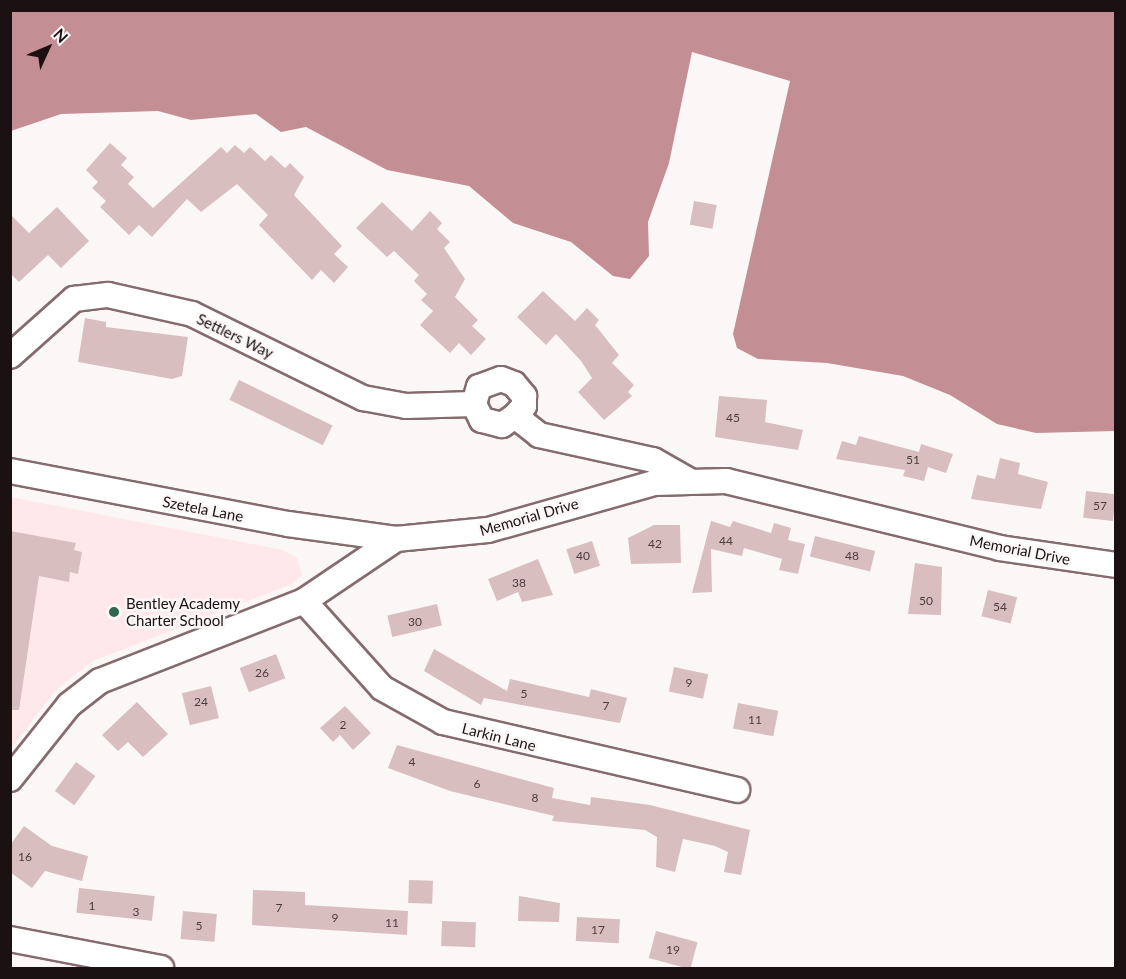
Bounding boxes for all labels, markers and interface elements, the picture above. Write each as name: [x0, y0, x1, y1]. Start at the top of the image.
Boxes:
north arrow: [18, 18, 78, 78]
text: N: [50, 24, 72, 46]
street label: Settlers Way: [194, 310, 276, 362]
house number: 45: [726, 411, 740, 425]
house number: 51: [906, 453, 920, 467]
street label: Szetela Lane: [161, 492, 245, 526]
street label: Memorial Drive: [477, 494, 581, 540]
house number: 57: [1093, 499, 1107, 513]
street label: Memorial Drive: [968, 531, 1072, 569]
house number: 44: [719, 534, 733, 548]
house number: 42: [648, 537, 662, 551]
house number: 40: [576, 549, 590, 563]
house number: 48: [845, 549, 859, 563]
house number: 38: [512, 576, 526, 590]
place label: Bentley Academy Charter School: [126, 594, 241, 629]
house number: 50: [919, 594, 933, 608]
house number: 54: [993, 600, 1007, 614]
marker: Bentley Academy Charter School: [107, 605, 121, 619]
house number: 30: [408, 615, 422, 629]
house number: 26: [255, 666, 269, 680]
house number: 9: [686, 676, 692, 690]
house number: 5: [521, 687, 527, 701]
house number: 24: [194, 695, 208, 709]
house number: 7: [603, 699, 609, 713]
house number: 11: [748, 713, 762, 727]
house number: 2: [340, 718, 346, 732]
street label: Larkin Lane: [460, 719, 538, 755]
house number: 4: [409, 755, 415, 769]
house number: 6: [474, 777, 480, 791]
house number: 8: [532, 791, 538, 805]
house number: 16: [18, 850, 32, 864]
house number: 1: [89, 899, 95, 913]
house number: 7: [276, 901, 282, 915]
house number: 3: [133, 905, 139, 919]
house number: 9: [332, 911, 338, 925]
house number: 11: [385, 916, 399, 930]
house number: 5: [196, 919, 202, 933]
house number: 17: [591, 923, 605, 937]
house number: 19: [666, 943, 680, 957]

